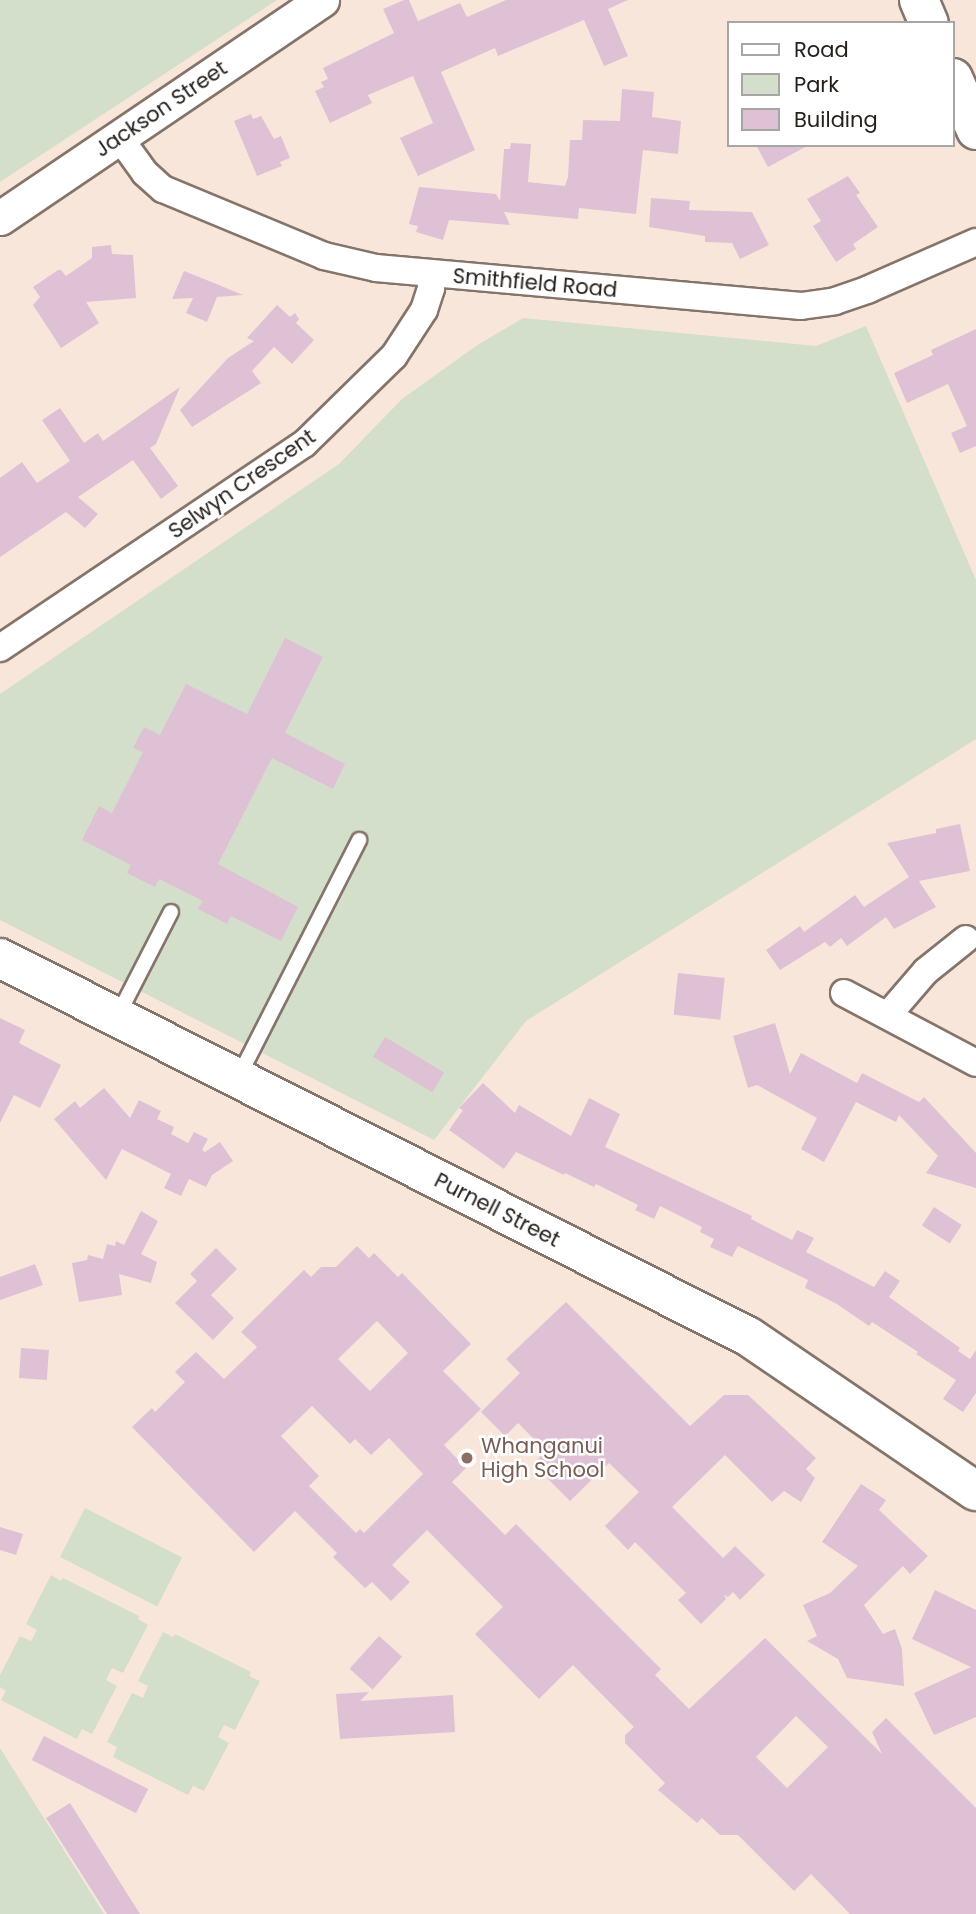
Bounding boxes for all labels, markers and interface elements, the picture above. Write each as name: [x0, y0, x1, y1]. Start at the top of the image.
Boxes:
legend: [727, 21, 955, 147]
text: Road: [794, 35, 849, 64]
street label: Jackson Street: [90, 56, 232, 162]
text: Park: [794, 70, 839, 99]
text: Building: [794, 105, 878, 134]
street label: Smithfield Road: [452, 263, 618, 303]
street label: Selwyn Crescent: [164, 424, 320, 544]
street label: Purnell Street: [430, 1168, 564, 1252]
place label: Whanganui High School: [481, 1433, 605, 1483]
marker: Whanganui High School: [459, 1450, 475, 1466]

